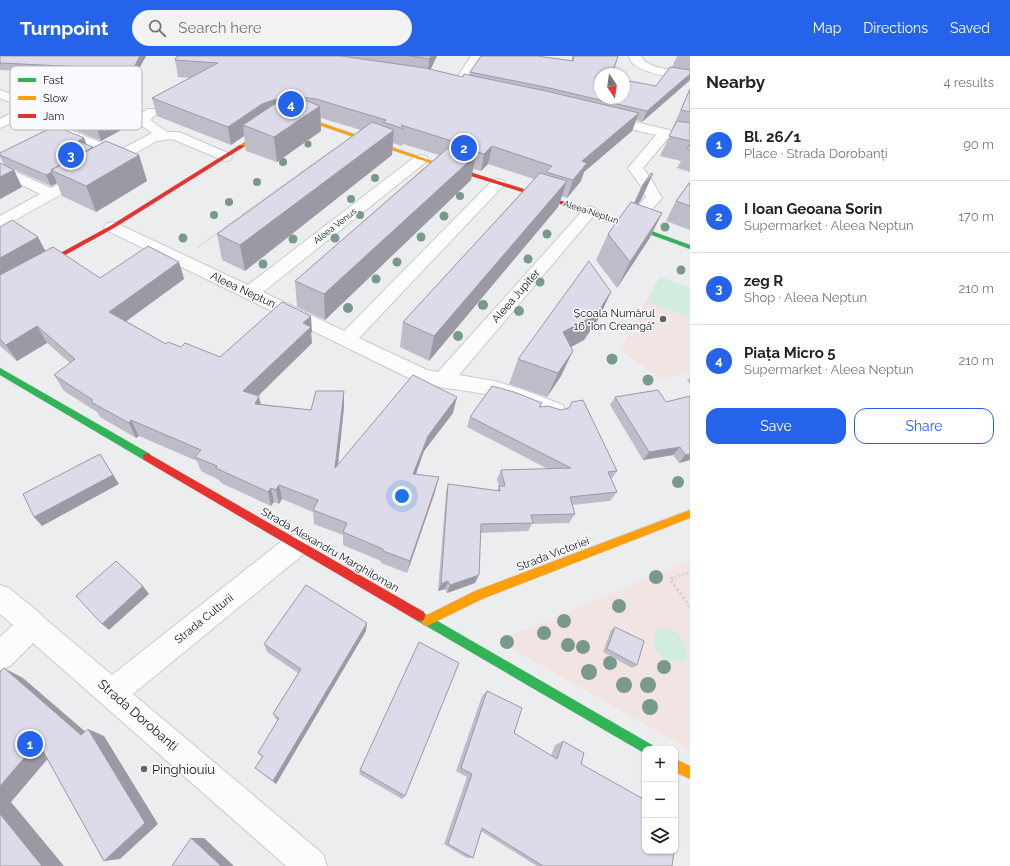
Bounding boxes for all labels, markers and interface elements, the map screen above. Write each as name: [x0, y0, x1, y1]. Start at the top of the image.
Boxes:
search box: [132, 10, 412, 46]
text: Turnpoint: [20, 17, 108, 39]
icon: search: [146, 17, 168, 39]
text: Search here: [178, 19, 262, 37]
text: Map: [813, 20, 841, 36]
text: Directions: [863, 20, 928, 36]
text: Saved: [950, 20, 990, 36]
legend: [10, 66, 142, 130]
north arrow: [594, 68, 630, 104]
text: Nearby: [706, 72, 765, 92]
text: Fast: [43, 74, 64, 87]
text: 4 results: [943, 75, 994, 90]
pin: 4: [278, 89, 304, 119]
text: Slow: [43, 92, 68, 105]
text: Jam: [43, 110, 64, 123]
text: Bl. 26/1: [744, 128, 801, 146]
pin: 2: [451, 133, 477, 163]
text: 1: [716, 137, 722, 152]
text: 90 m: [963, 137, 994, 152]
pin: 3: [58, 140, 84, 170]
text: Place · Strada Dorobanți: [744, 146, 888, 161]
street label: Aleea Neptun: [562, 198, 620, 226]
text: I Ioan Geoana Sorin: [744, 200, 882, 218]
street label: Aleea Venus: [312, 206, 359, 246]
text: 2: [715, 209, 723, 224]
text: 170 m: [958, 209, 994, 224]
text: Supermarket · Aleea Neptun: [744, 218, 914, 233]
street label: Aleea Jupiter: [489, 266, 543, 325]
street label: Aleea Neptun: [208, 269, 278, 311]
text: zeg R: [744, 272, 783, 290]
text: 3: [715, 281, 723, 296]
text: 210 m: [958, 281, 994, 296]
text: Shop · Aleea Neptun: [744, 290, 867, 305]
place label: Școala Numărul 16 "Ion Creangă": [573, 307, 655, 333]
marker: Școala Numărul 16 "Ion Creangă": [658, 314, 668, 324]
text: Piața Micro 5: [744, 344, 836, 362]
text: 4: [715, 353, 723, 368]
text: 210 m: [958, 353, 994, 368]
text: Supermarket · Aleea Neptun: [744, 362, 914, 377]
button: Save: [706, 408, 846, 444]
button: Share: [854, 408, 994, 444]
your location: [392, 486, 412, 506]
street label: Strada Alexandru Marghiloman: [259, 505, 401, 595]
street label: Strada Victoriei: [515, 534, 591, 574]
street label: Strada Culturii: [172, 591, 236, 647]
street label: Strada Dorobanți: [95, 676, 181, 754]
pin: 1: [17, 729, 43, 759]
map controls: [642, 746, 678, 854]
button: +: [642, 746, 678, 782]
place label: Pinghiouiu: [152, 762, 215, 777]
marker: Pinghiouiu: [139, 764, 149, 774]
button: −: [642, 782, 678, 818]
button: layers: [642, 818, 678, 854]

